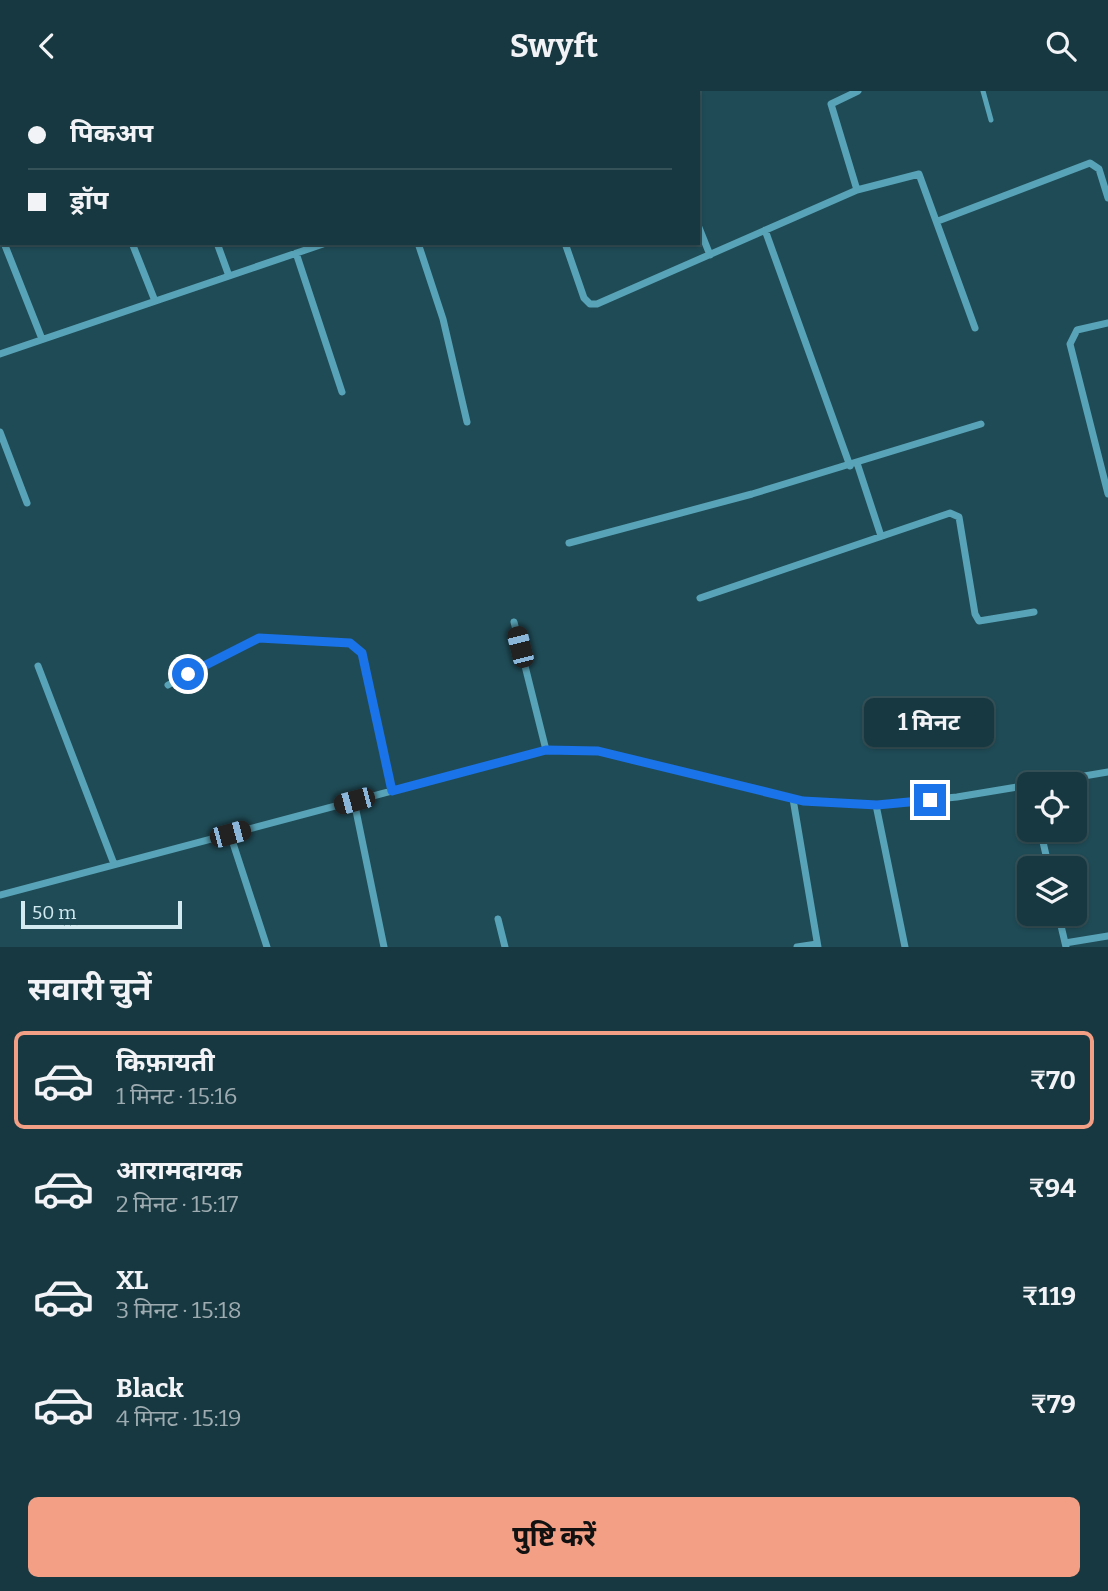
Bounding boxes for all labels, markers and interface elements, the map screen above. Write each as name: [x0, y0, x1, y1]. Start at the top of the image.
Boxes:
icon: back: [28, 27, 66, 65]
text: Swyft: [510, 27, 598, 65]
icon: search: [1042, 27, 1080, 65]
text: पिकअप: [70, 118, 153, 149]
text: ड्रॉप: [70, 185, 108, 216]
car: [505, 624, 536, 670]
route start: [172, 658, 204, 690]
callout: 1 मिनट: [865, 699, 995, 747]
text: 1 मिनट: [898, 708, 960, 736]
map controls: [1017, 772, 1087, 926]
button: locate: [1017, 772, 1087, 842]
route end: [914, 784, 946, 816]
car: [331, 785, 378, 817]
car: [207, 818, 254, 850]
button: layers: [1017, 856, 1087, 926]
scale bar: [21, 898, 182, 930]
text: 50 m: [32, 901, 76, 924]
text: सवारी चुनें: [28, 970, 152, 1008]
text: किफ़ायती: [116, 1047, 215, 1078]
icon: car: [32, 1049, 95, 1112]
text: ₹70: [1030, 1065, 1076, 1096]
text: 1 मिनट · 15:16: [116, 1082, 237, 1110]
text: आरामदायक: [116, 1155, 242, 1186]
icon: car: [32, 1157, 95, 1220]
text: ₹94: [1028, 1173, 1076, 1204]
text: 2 मिनट · 15:17: [116, 1190, 238, 1218]
icon: car: [32, 1265, 95, 1328]
text: XL: [116, 1265, 148, 1296]
text: ₹119: [1022, 1281, 1076, 1312]
text: 3 मिनट · 15:18: [116, 1296, 241, 1324]
icon: car: [32, 1373, 95, 1436]
text: Black: [116, 1373, 184, 1404]
text: ₹79: [1031, 1389, 1076, 1420]
text: 4 मिनट · 15:19: [116, 1404, 241, 1432]
button: पुष्टि करें: [28, 1497, 1080, 1577]

